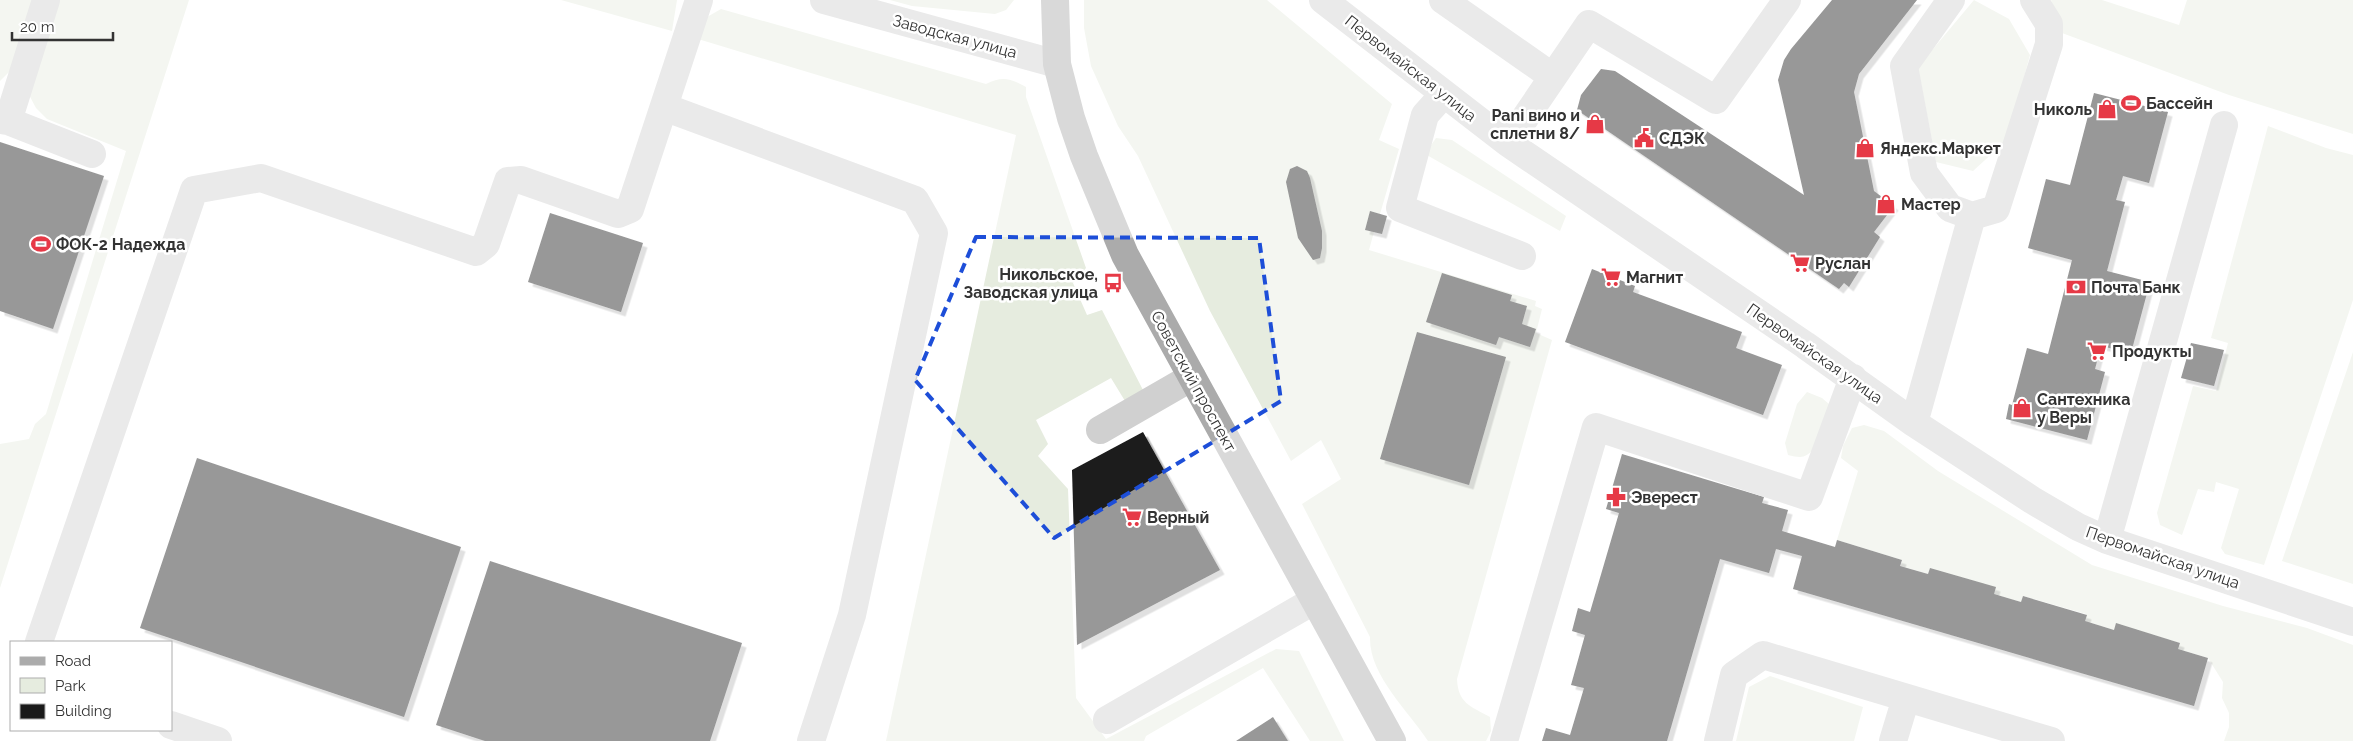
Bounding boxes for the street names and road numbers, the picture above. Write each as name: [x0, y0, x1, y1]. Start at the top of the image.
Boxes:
street label: Заводская улица: [891, 11, 1019, 62]
street label: Первомайская улица: [1341, 11, 1480, 126]
street label: Первомайская улица: [1743, 299, 1886, 407]
street label: Советский проспект: [1147, 308, 1240, 455]
street label: Первомайская улица: [2084, 522, 2242, 593]

